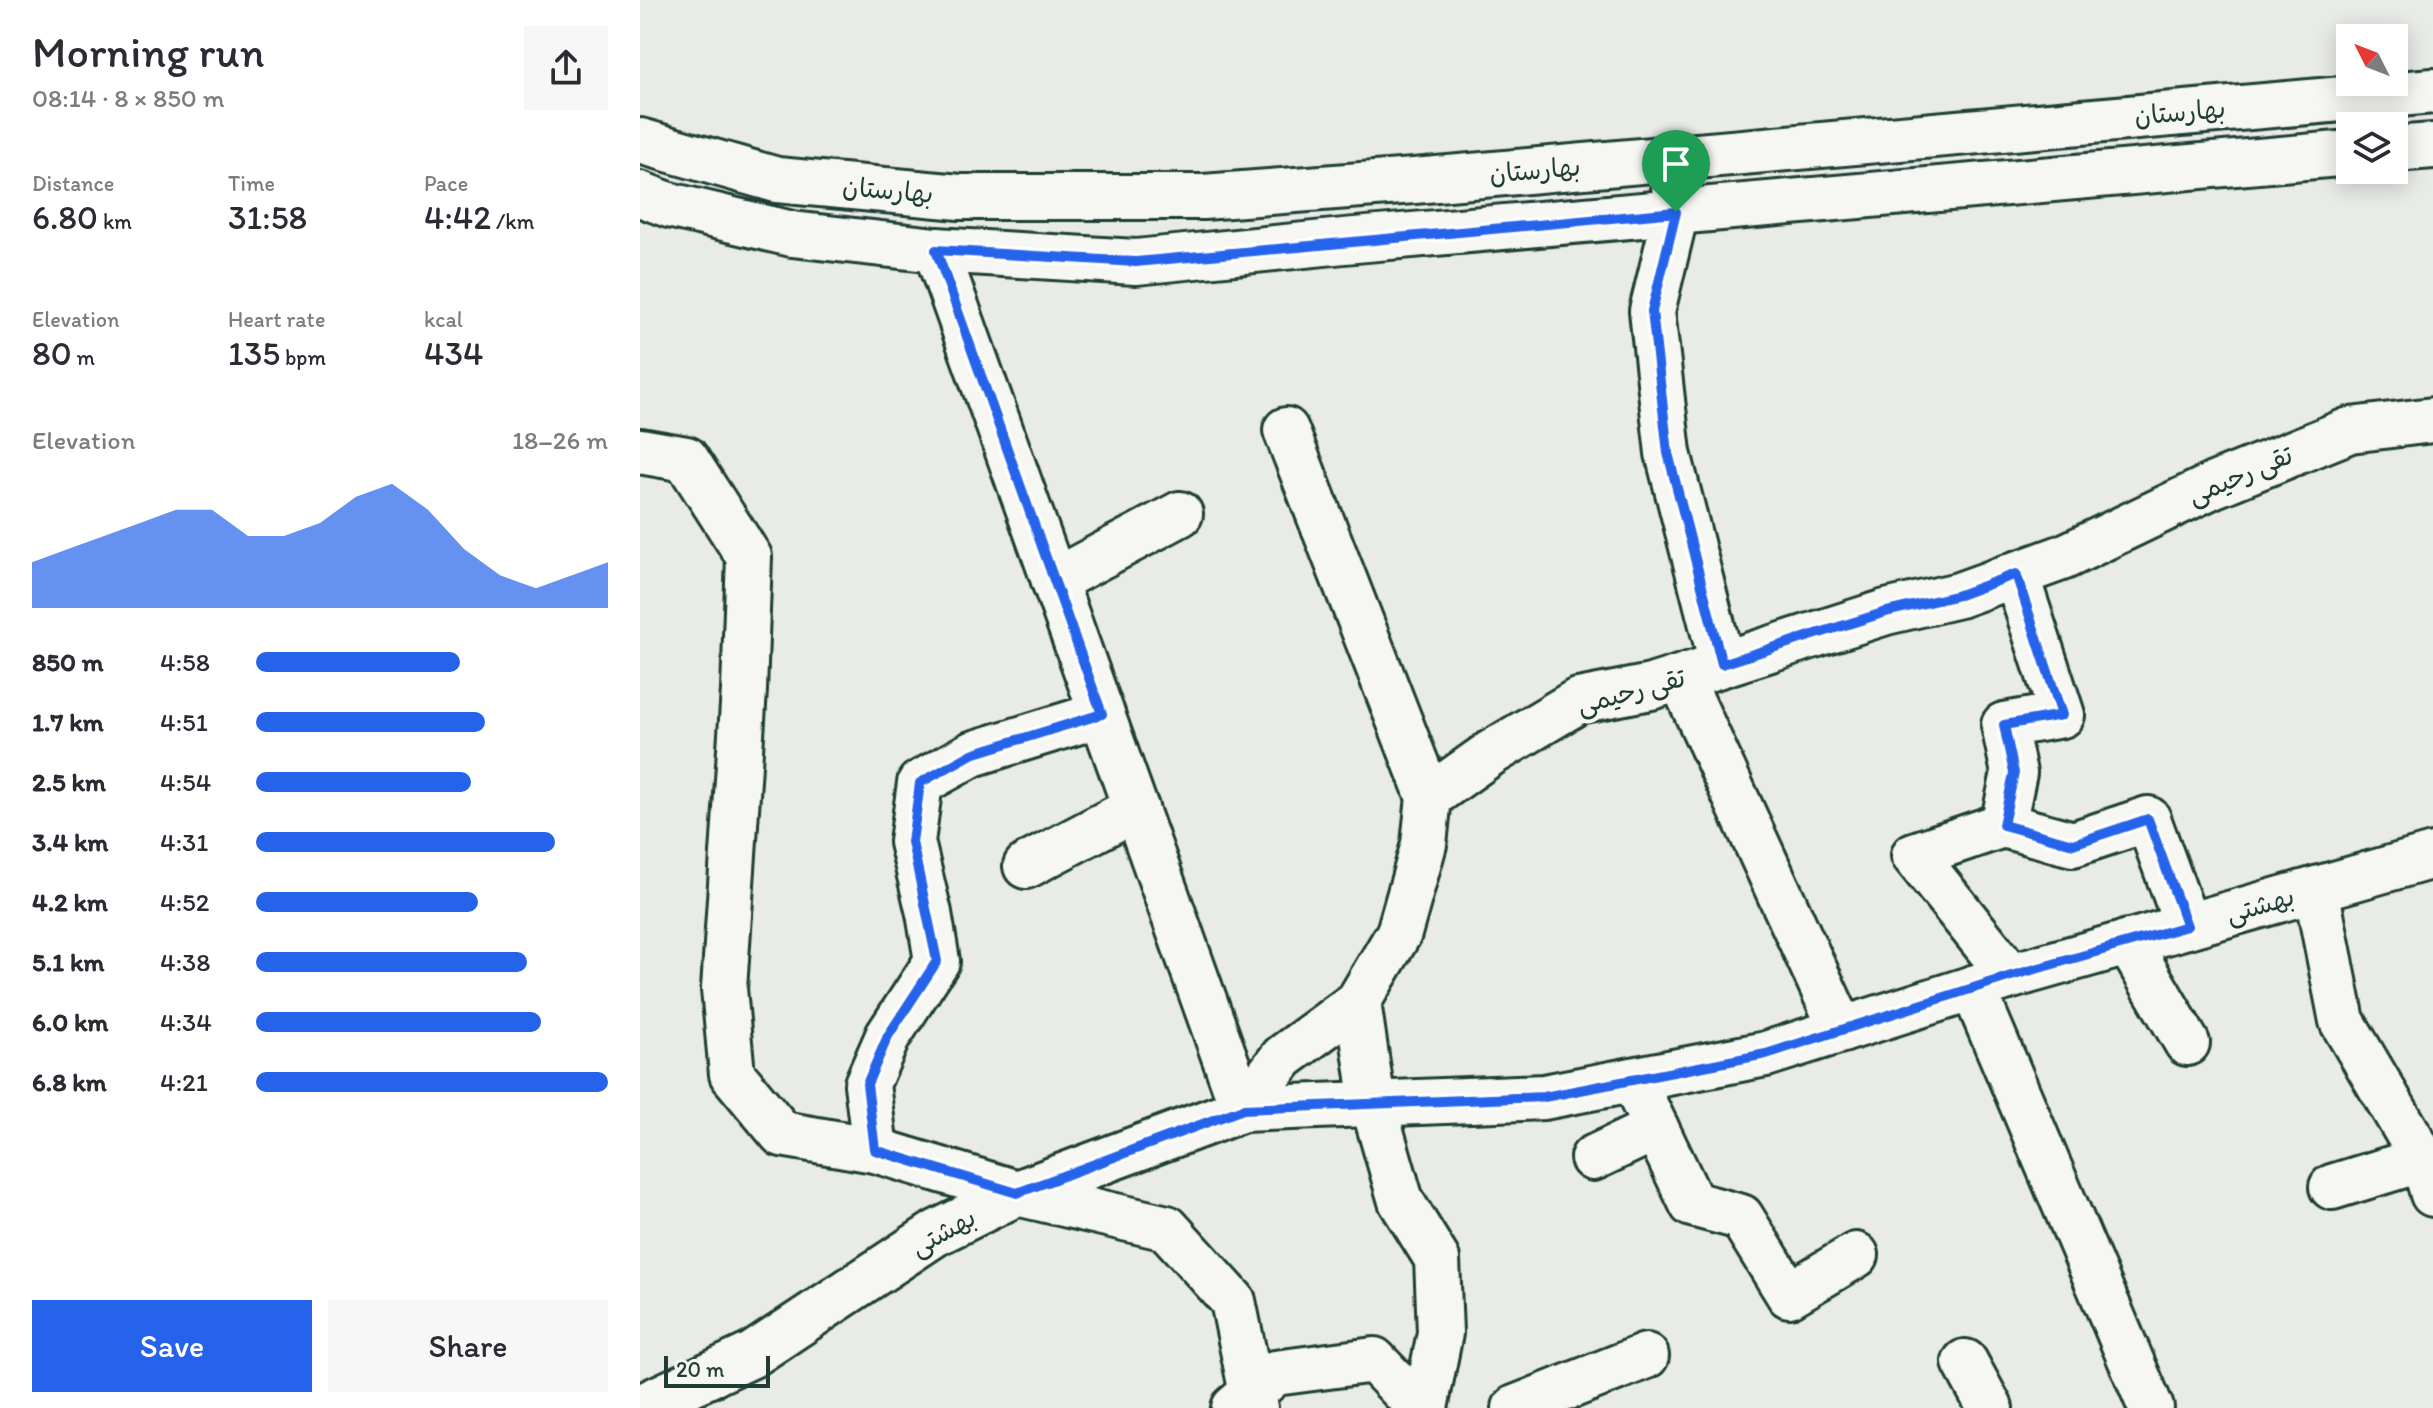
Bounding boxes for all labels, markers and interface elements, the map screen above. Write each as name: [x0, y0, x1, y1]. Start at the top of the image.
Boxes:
north arrow: [2336, 24, 2408, 96]
map controls: [2336, 24, 2408, 184]
text: Morning run: [32, 25, 265, 78]
button: share: [524, 26, 608, 110]
text: 08:14 · 8 × 850 m: [32, 82, 225, 114]
street label: بهارستان: [2133, 92, 2227, 132]
button: layers: [2336, 112, 2408, 184]
pin: [1642, 130, 1710, 212]
icon: arrive: [1654, 142, 1698, 186]
street label: بهارستان: [1488, 150, 1582, 190]
text: Distance: [32, 170, 114, 197]
text: Time: [228, 170, 275, 197]
text: Pace: [424, 170, 468, 197]
street label: بهارستان: [841, 170, 935, 210]
text: 6.80: [32, 197, 98, 238]
text: 31:58: [228, 197, 307, 238]
text: 4:42: [424, 197, 491, 238]
text: km: [98, 208, 132, 235]
text: /km: [491, 208, 534, 235]
text: Elevation: [32, 306, 119, 333]
text: Heart rate: [228, 306, 325, 333]
text: kcal: [424, 306, 463, 333]
text: 80: [32, 333, 72, 374]
text: 135: [228, 333, 280, 374]
text: 434: [424, 333, 483, 374]
text: m: [72, 344, 95, 371]
text: bpm: [280, 344, 326, 371]
text: Elevation: [32, 424, 135, 456]
text: 18–26 m: [512, 424, 608, 456]
street label: تقی رحیمی: [2183, 438, 2298, 512]
text: 850 m: [32, 646, 104, 678]
text: 4:58: [160, 646, 210, 678]
street label: تقی رحیمی: [1573, 661, 1689, 722]
text: 1.7 km: [32, 706, 104, 738]
text: 4:51: [160, 706, 208, 738]
text: 2.5 km: [32, 766, 106, 798]
text: 4:54: [160, 766, 211, 798]
text: 3.4 km: [32, 826, 108, 858]
text: 4:31: [160, 826, 208, 858]
street label: بهشتی: [2222, 880, 2298, 931]
text: 4.2 km: [32, 886, 108, 918]
text: 4:52: [160, 886, 209, 918]
text: 5.1 km: [32, 946, 104, 978]
text: 4:38: [160, 946, 210, 978]
text: 6.0 km: [32, 1006, 108, 1038]
text: 4:34: [160, 1006, 212, 1038]
text: 6.8 km: [32, 1066, 107, 1098]
text: 4:21: [160, 1066, 208, 1098]
street label: بهشتی: [905, 1201, 982, 1264]
button: Save: [32, 1300, 312, 1392]
button: Share: [328, 1300, 608, 1392]
scale bar: [664, 1352, 770, 1388]
text: 20 m: [676, 1356, 725, 1383]

